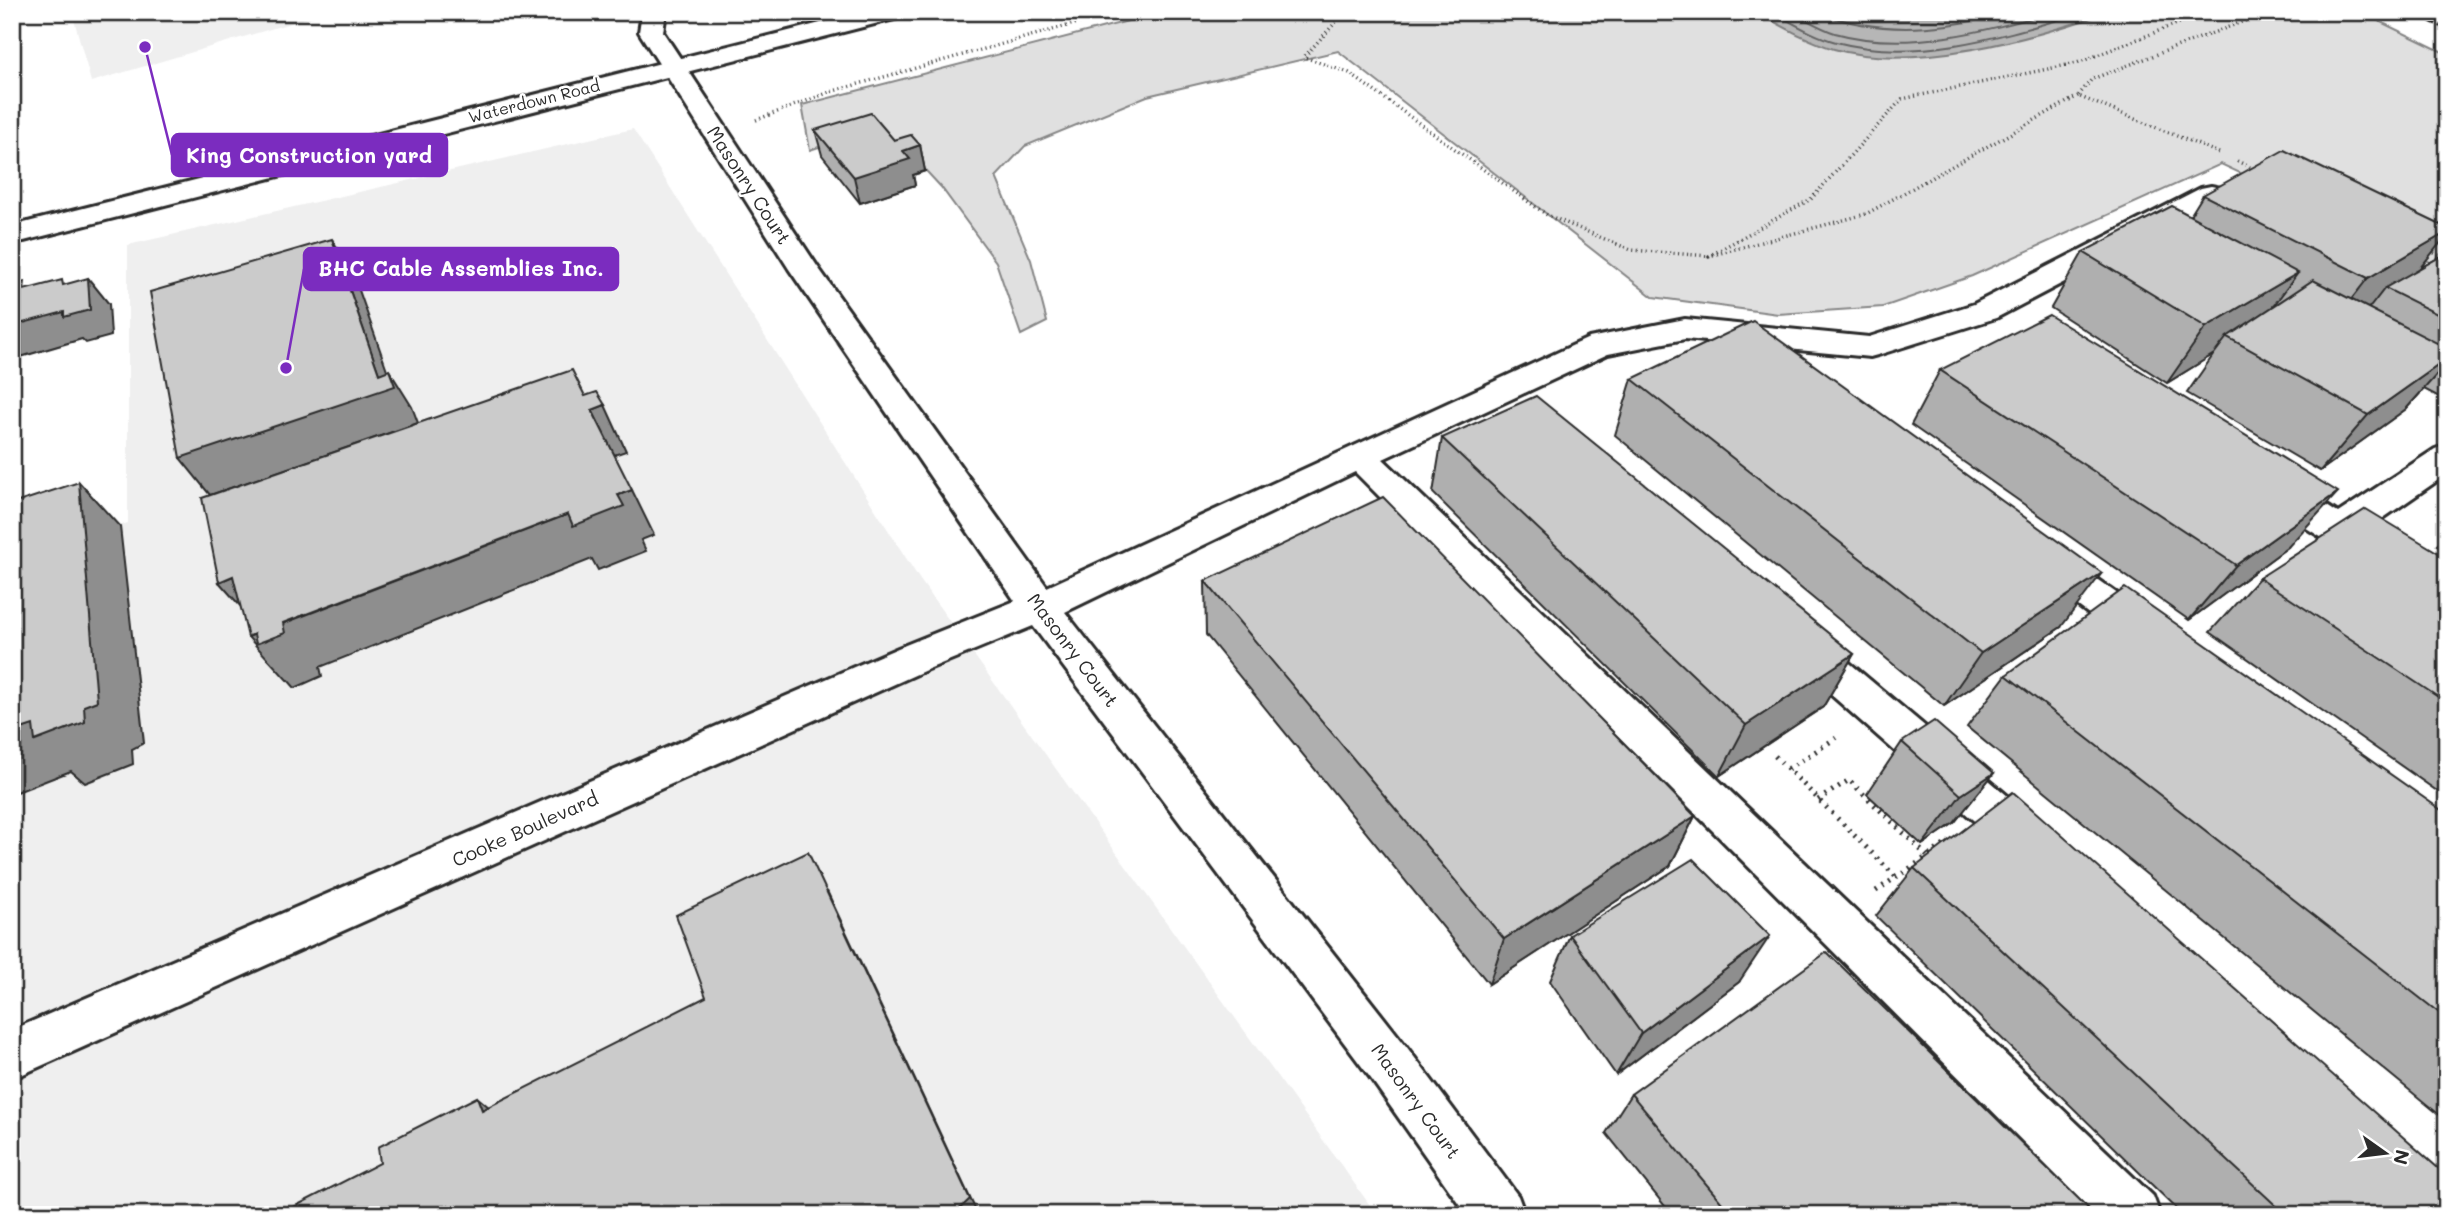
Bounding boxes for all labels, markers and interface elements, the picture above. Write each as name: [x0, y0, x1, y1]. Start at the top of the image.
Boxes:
street label: Waterdown Road: [466, 74, 602, 127]
street label: Masonry Court: [702, 121, 797, 249]
callout: King Construction yard: [172, 134, 447, 176]
text: King Construction yard: [186, 141, 432, 169]
callout: BHC Cable Assemblies Inc.: [304, 248, 618, 290]
text: BHC Cable Assemblies Inc.: [318, 254, 604, 281]
street label: Masonry Court: [1022, 588, 1125, 712]
street label: Cooke Boulevard: [448, 785, 602, 872]
street label: Masonry Court: [1366, 1038, 1467, 1163]
north arrow: [2350, 1118, 2420, 1188]
text: N: [2388, 1147, 2416, 1167]

